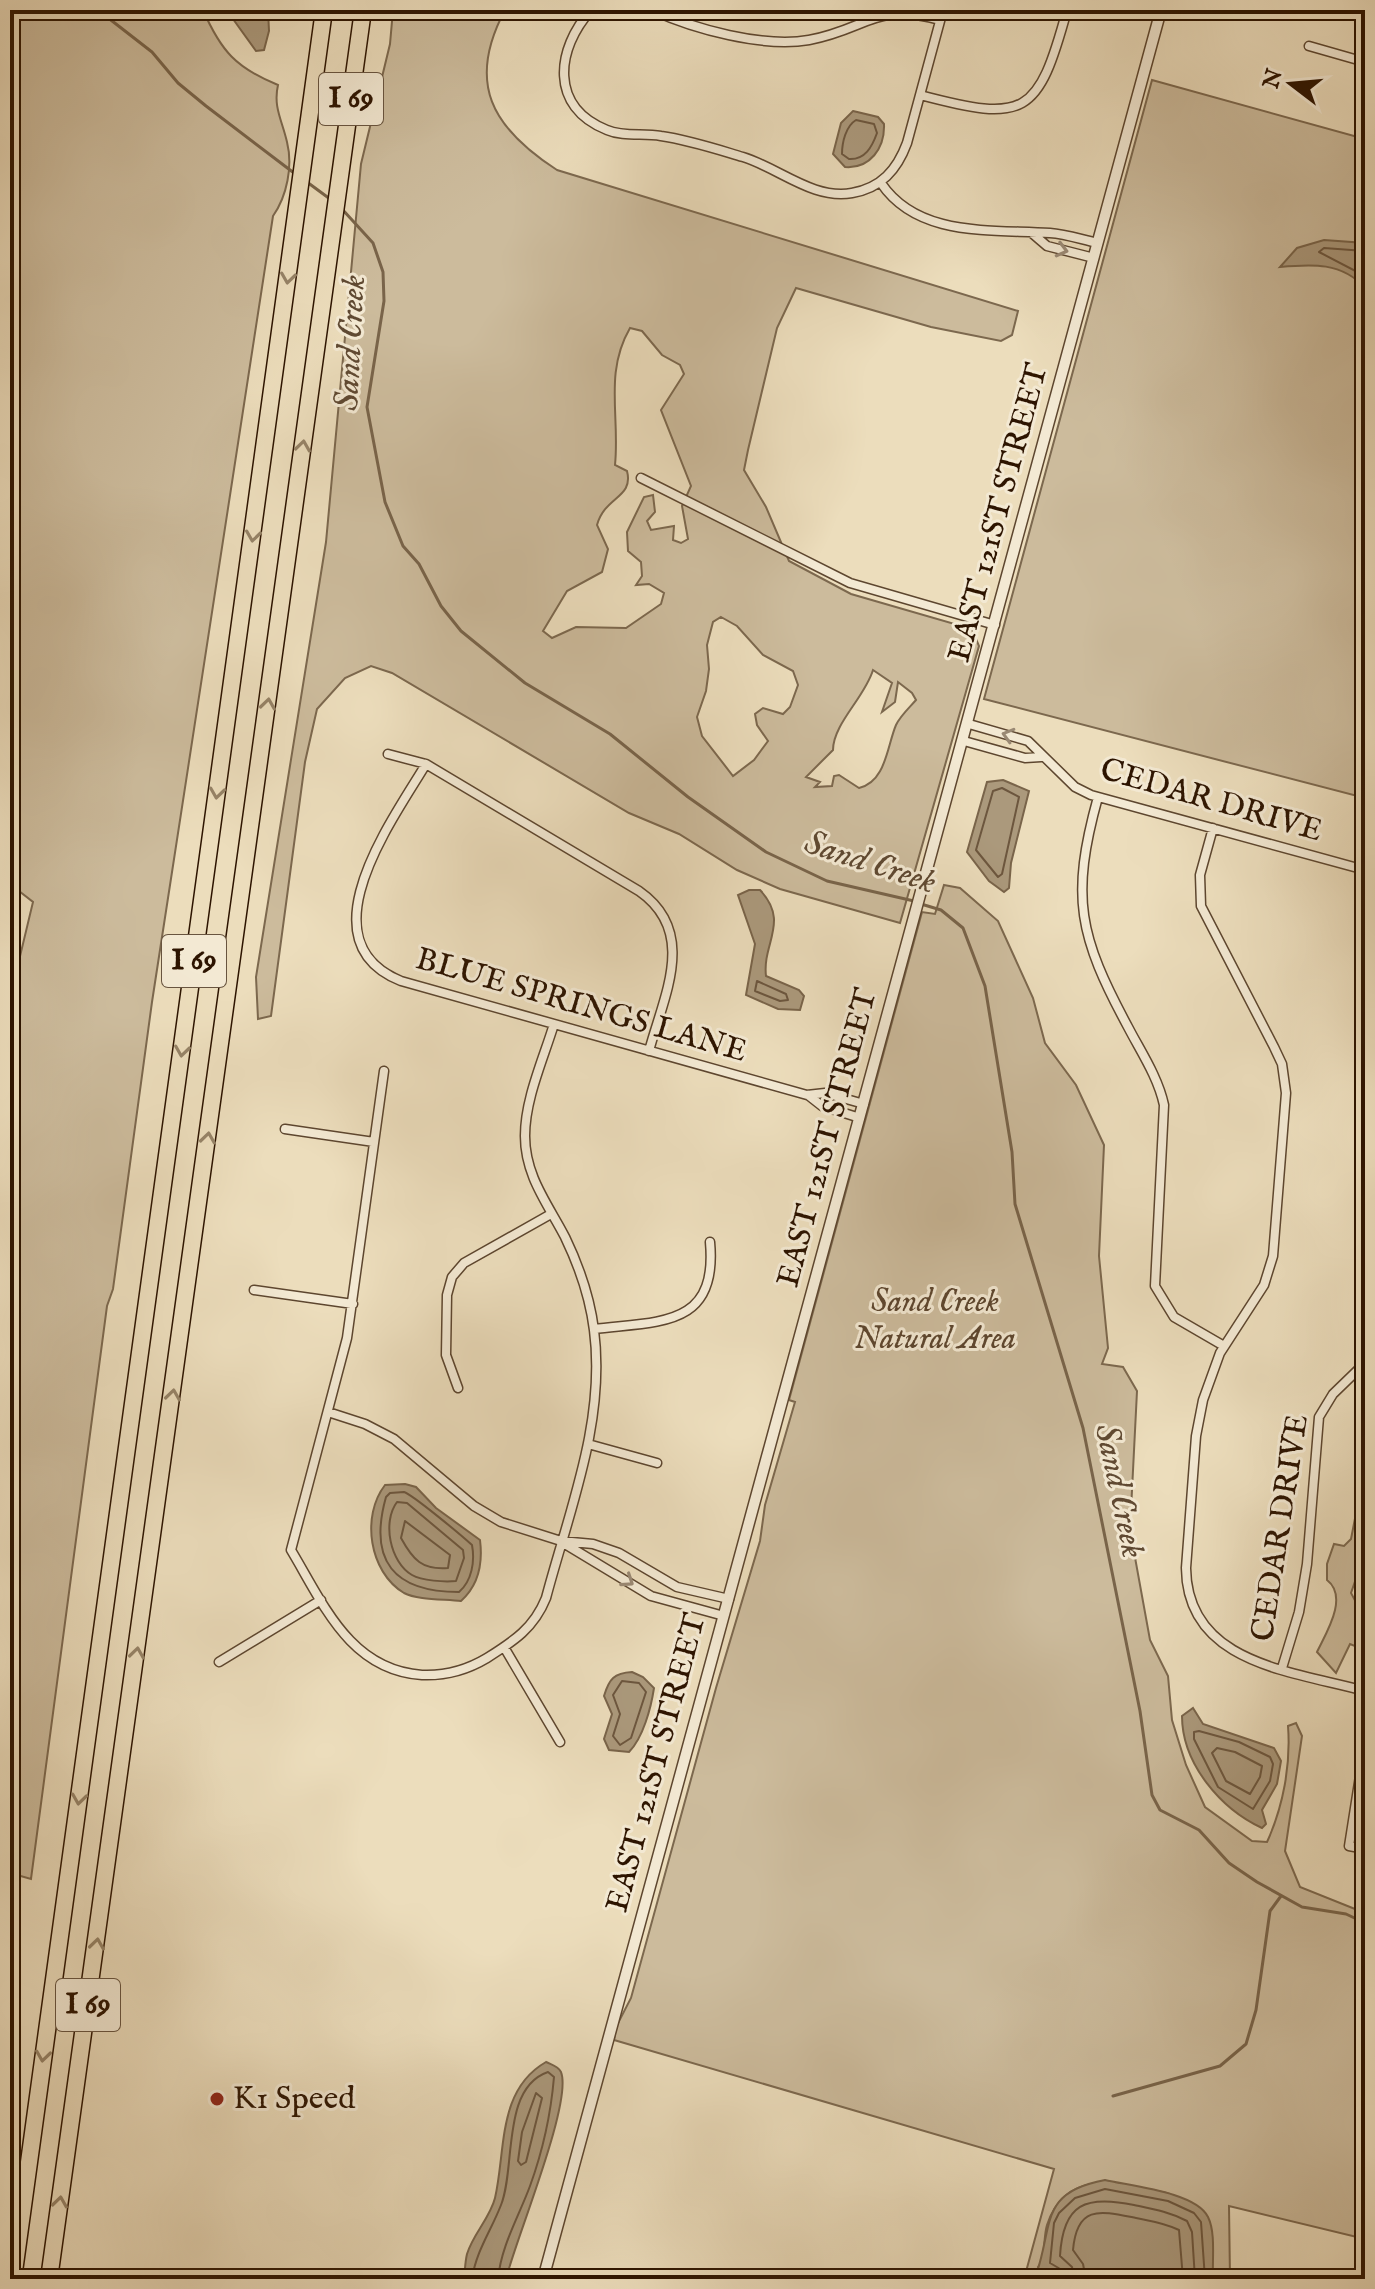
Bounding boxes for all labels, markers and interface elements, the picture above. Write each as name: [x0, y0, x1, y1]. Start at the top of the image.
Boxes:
north arrow: [1251, 44, 1331, 124]
text: N: [1257, 66, 1290, 93]
road number: I 69: [319, 73, 383, 125]
one-way arrow: [1054, 240, 1068, 257]
one-way arrow: [280, 271, 297, 285]
water label: Sand Creek: [326, 274, 376, 412]
street label: EAST 121ST STREET: [939, 359, 1059, 667]
one-way arrow: [295, 440, 312, 453]
one-way arrow: [245, 529, 262, 542]
one-way arrow: [259, 697, 276, 711]
one-way arrow: [1002, 728, 1016, 745]
street label: CEDAR DRIVE: [1095, 750, 1327, 852]
one-way arrow: [209, 786, 226, 800]
water label: Sand Creek: [799, 822, 942, 905]
road number: I 69: [162, 935, 226, 987]
street label: BLUE SPRINGS LANE: [411, 939, 751, 1073]
street label: EAST 121ST STREET: [768, 984, 888, 1292]
one-way arrow: [174, 1044, 191, 1058]
one-way arrow: [199, 1131, 216, 1145]
park label: Sand Creek Natural Area: [854, 1282, 1016, 1360]
one-way arrow: [164, 1388, 181, 1401]
street label: CEDAR DRIVE: [1243, 1412, 1319, 1644]
water label: Sand Creek: [1084, 1420, 1154, 1562]
one-way arrow: [619, 1571, 634, 1586]
street label: EAST 121ST STREET: [597, 1609, 717, 1917]
one-way arrow: [128, 1646, 145, 1660]
one-way arrow: [71, 1792, 88, 1806]
one-way arrow: [88, 1937, 105, 1951]
road number: I 69: [56, 1979, 120, 2031]
one-way arrow: [35, 2049, 52, 2063]
place label: K1 Speed: [233, 2079, 356, 2120]
marker: K1 Speed: [208, 2090, 226, 2108]
one-way arrow: [51, 2195, 68, 2209]

